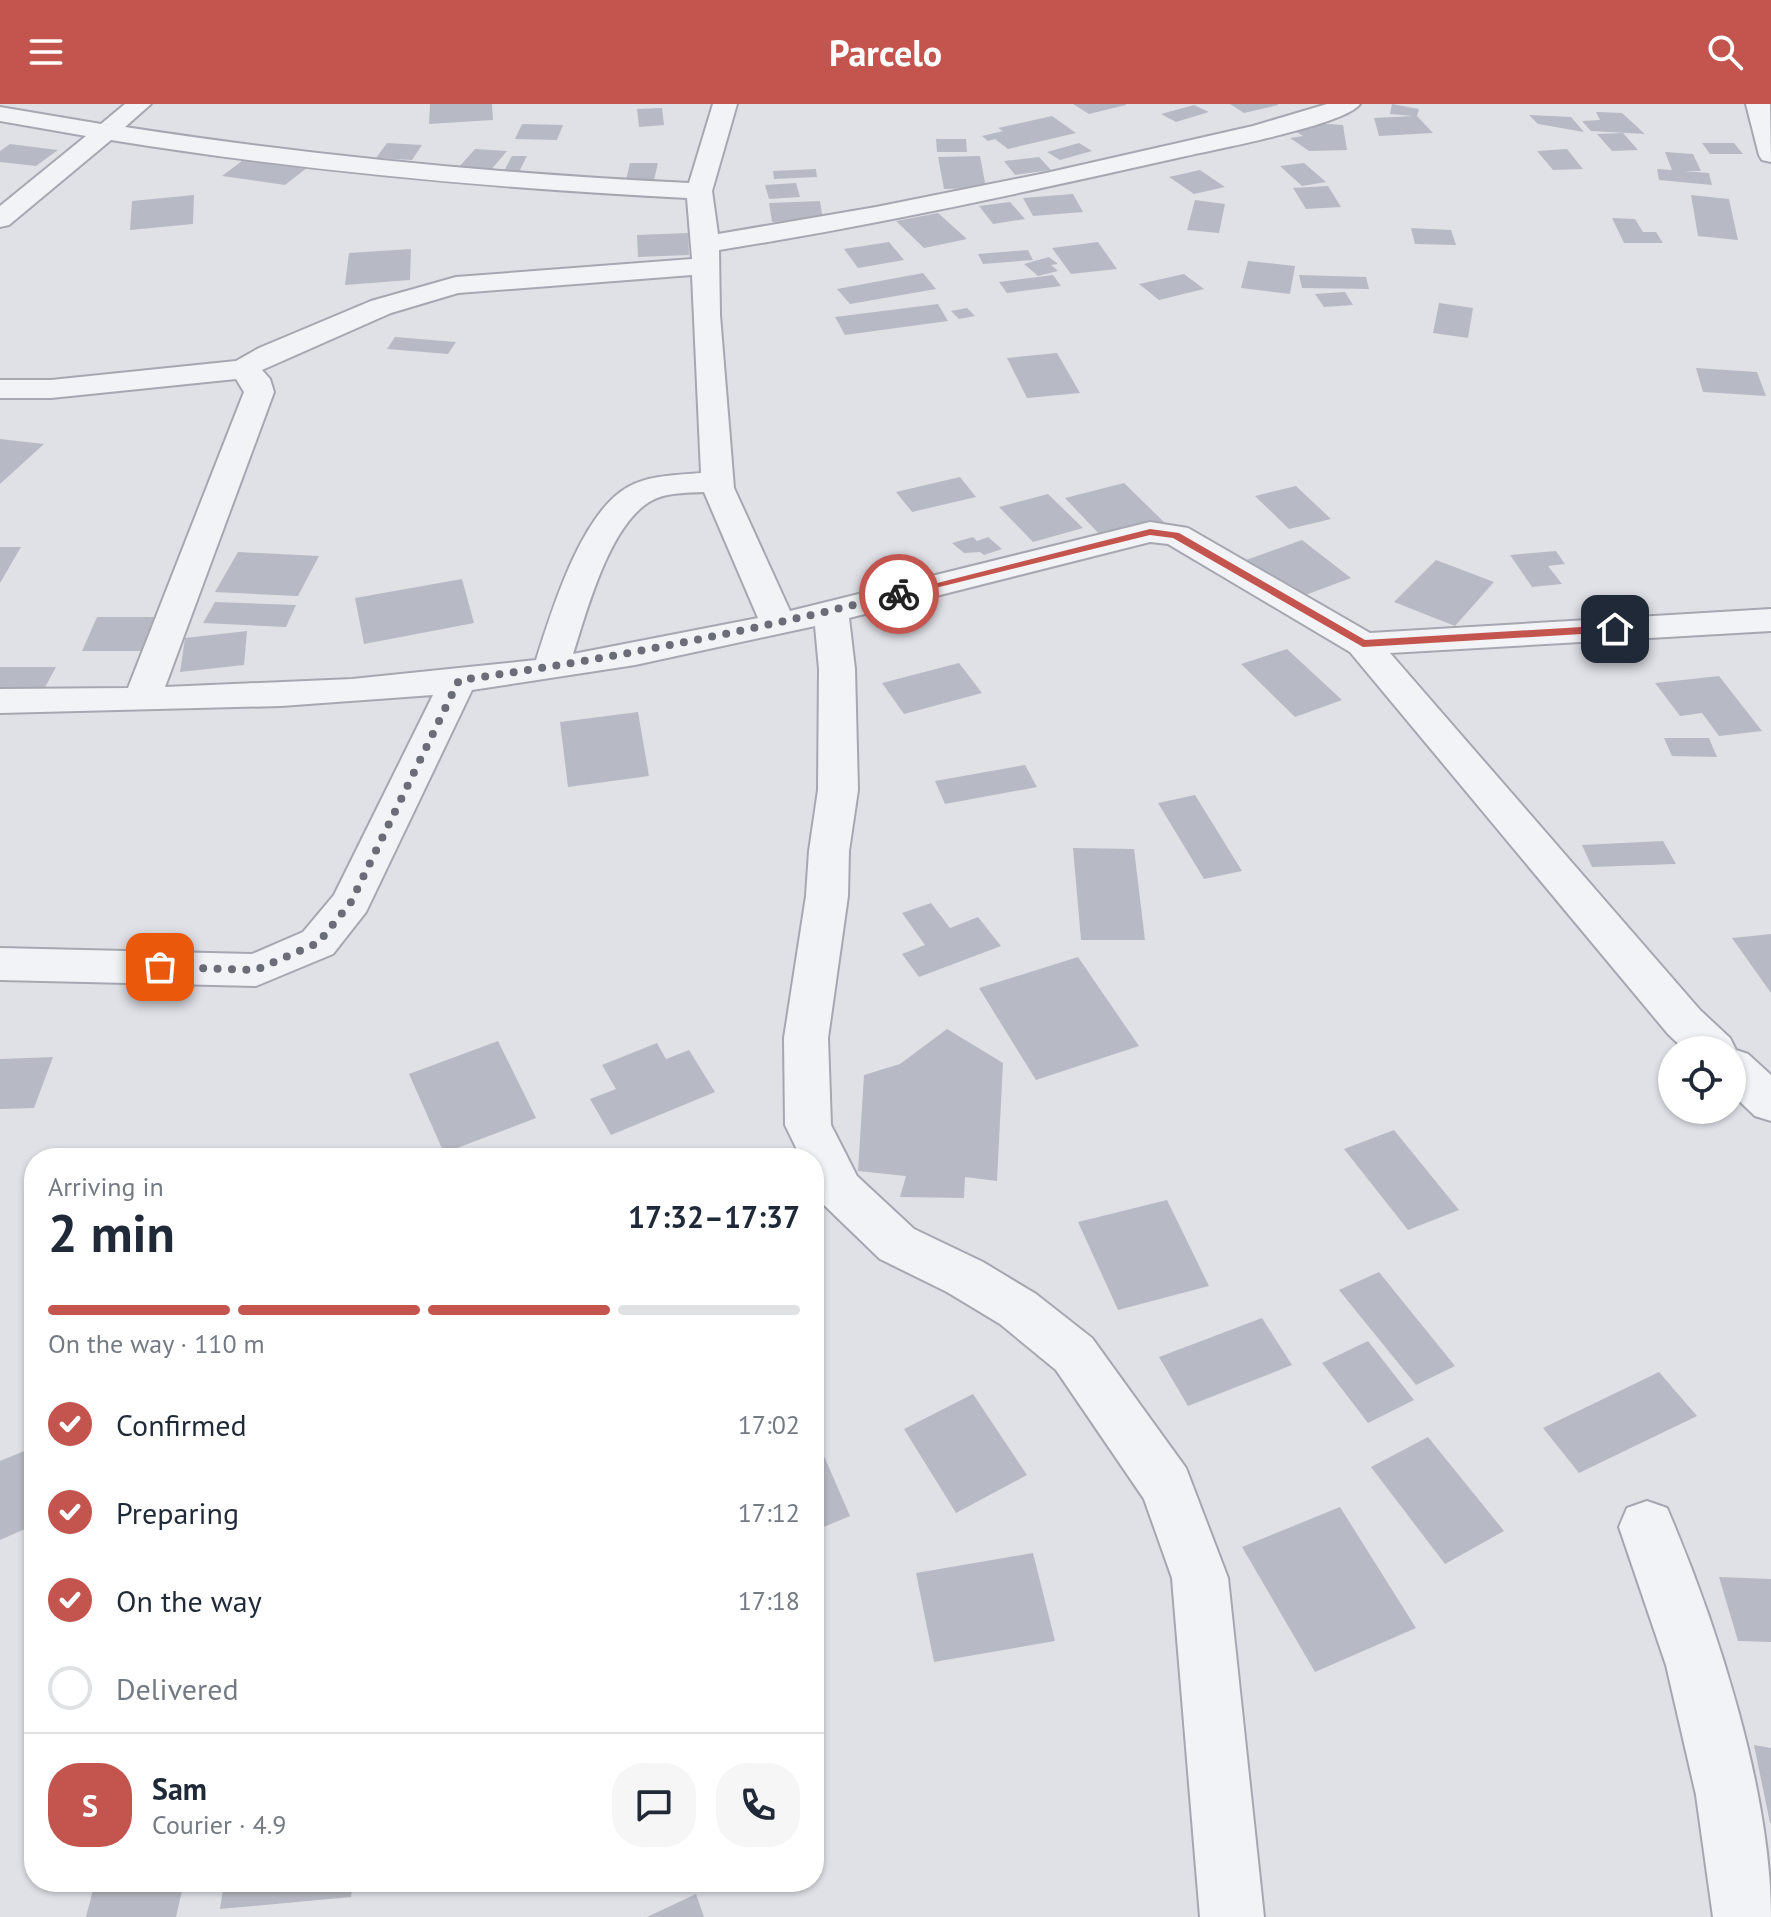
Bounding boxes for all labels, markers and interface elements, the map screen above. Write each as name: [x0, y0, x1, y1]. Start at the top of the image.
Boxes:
text: Parcelo: [829, 29, 942, 76]
icon: menu: [24, 30, 68, 74]
icon: search: [1703, 30, 1747, 74]
courier: [859, 554, 939, 634]
icon: bike: [877, 572, 921, 616]
pin: [1581, 595, 1649, 663]
icon: home: [1593, 607, 1637, 651]
pin: [126, 933, 194, 1001]
icon: bag: [138, 945, 182, 989]
map controls: [1658, 1036, 1746, 1124]
button: locate: [1658, 1036, 1746, 1124]
text: Arriving in: [48, 1170, 164, 1203]
text: 17:32–17:37: [628, 1197, 800, 1236]
text: 2 min: [48, 1199, 175, 1266]
text: On the way · 110 m: [48, 1327, 265, 1360]
icon: check: [48, 1402, 92, 1446]
text: Confirmed: [116, 1405, 247, 1444]
text: 17:02: [738, 1408, 800, 1441]
icon: check: [48, 1490, 92, 1534]
text: Preparing: [116, 1493, 239, 1532]
text: 17:12: [738, 1496, 800, 1529]
icon: check: [48, 1578, 92, 1622]
text: On the way: [116, 1581, 262, 1620]
text: 17:18: [738, 1584, 800, 1617]
text: Delivered: [116, 1669, 239, 1708]
button: chat: [612, 1763, 696, 1847]
button: phone: [716, 1763, 800, 1847]
text: Sam: [152, 1769, 207, 1808]
text: S: [82, 1786, 98, 1825]
text: Courier · 4.9: [152, 1808, 286, 1841]

